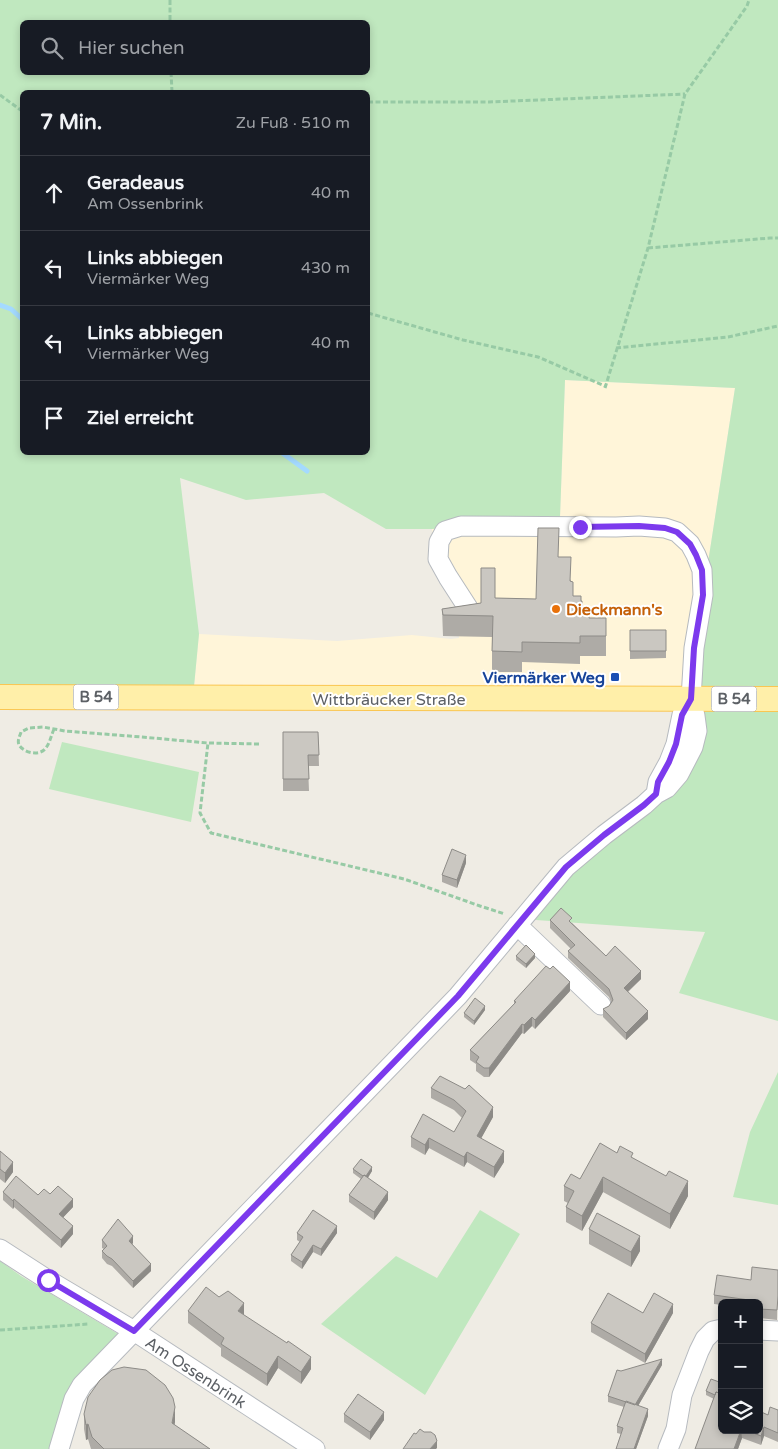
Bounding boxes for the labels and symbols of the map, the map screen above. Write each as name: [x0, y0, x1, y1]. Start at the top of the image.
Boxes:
route end: [569, 516, 592, 539]
place label: Dieckmann's: [566, 600, 663, 620]
marker: Dieckmann's: [550, 603, 562, 615]
place label: Viermärker Weg: [483, 668, 605, 688]
marker: Viermärker Weg: [609, 671, 621, 683]
road number: B 54: [74, 684, 118, 710]
road number: B 54: [712, 686, 756, 712]
street label: Wittbräucker Straße: [312, 690, 466, 710]
route start: [37, 1269, 60, 1292]
street label: Am Ossenbrink: [141, 1333, 250, 1413]

